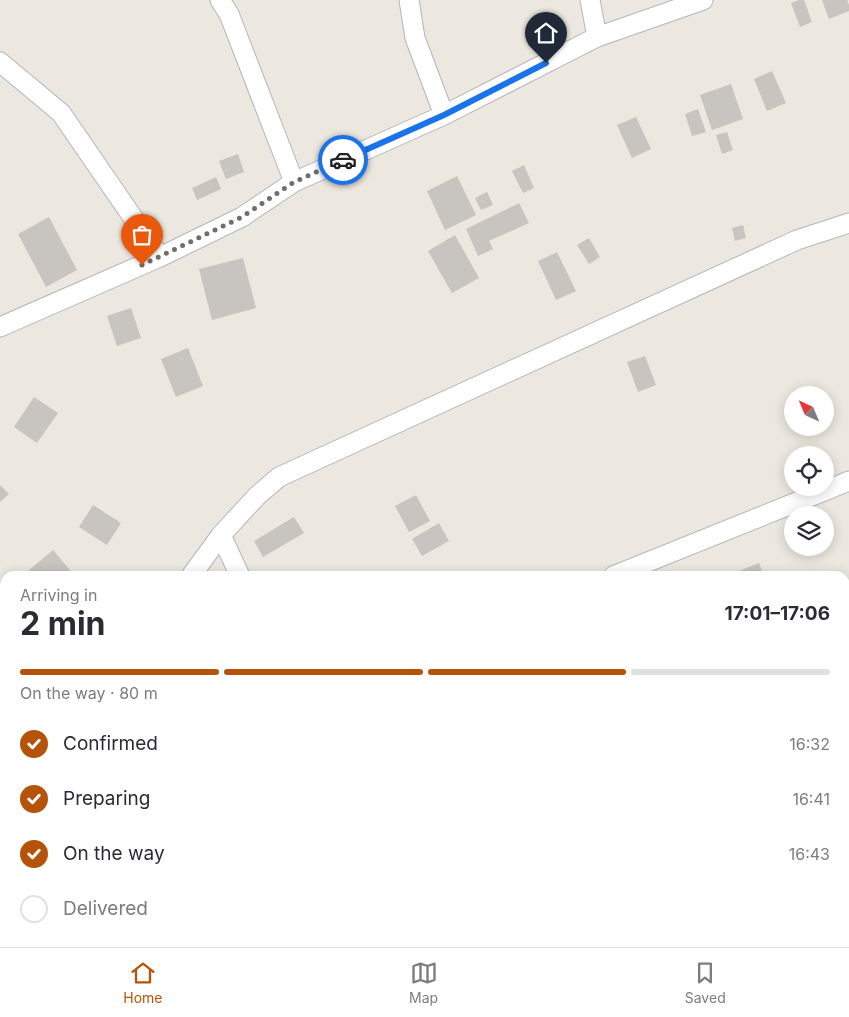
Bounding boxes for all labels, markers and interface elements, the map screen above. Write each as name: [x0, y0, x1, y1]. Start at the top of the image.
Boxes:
pin: [525, 12, 567, 63]
icon: home: [532, 19, 560, 47]
courier: [318, 135, 368, 185]
icon: car: [329, 146, 357, 174]
pin: [121, 214, 163, 265]
icon: bag: [128, 221, 156, 249]
north arrow: [784, 386, 834, 436]
map controls: [784, 386, 834, 556]
button: locate: [784, 446, 834, 496]
button: layers: [784, 506, 834, 556]
text: Arriving in: [20, 585, 97, 605]
text: 17:01–17:06: [724, 602, 830, 625]
text: 2 min: [20, 604, 106, 643]
text: On the way · 80 m: [20, 683, 158, 703]
icon: check: [20, 730, 48, 758]
text: Confirmed: [63, 732, 158, 755]
text: 16:32: [789, 734, 830, 754]
icon: check: [20, 785, 48, 813]
text: Preparing: [63, 787, 150, 810]
text: 16:41: [792, 789, 830, 809]
icon: check: [20, 840, 48, 868]
text: On the way: [63, 842, 165, 865]
text: 16:43: [789, 844, 830, 864]
text: Delivered: [63, 897, 148, 920]
tab: Home: [123, 959, 163, 1006]
tab: Map: [409, 959, 438, 1006]
tab: Saved: [685, 959, 726, 1006]

